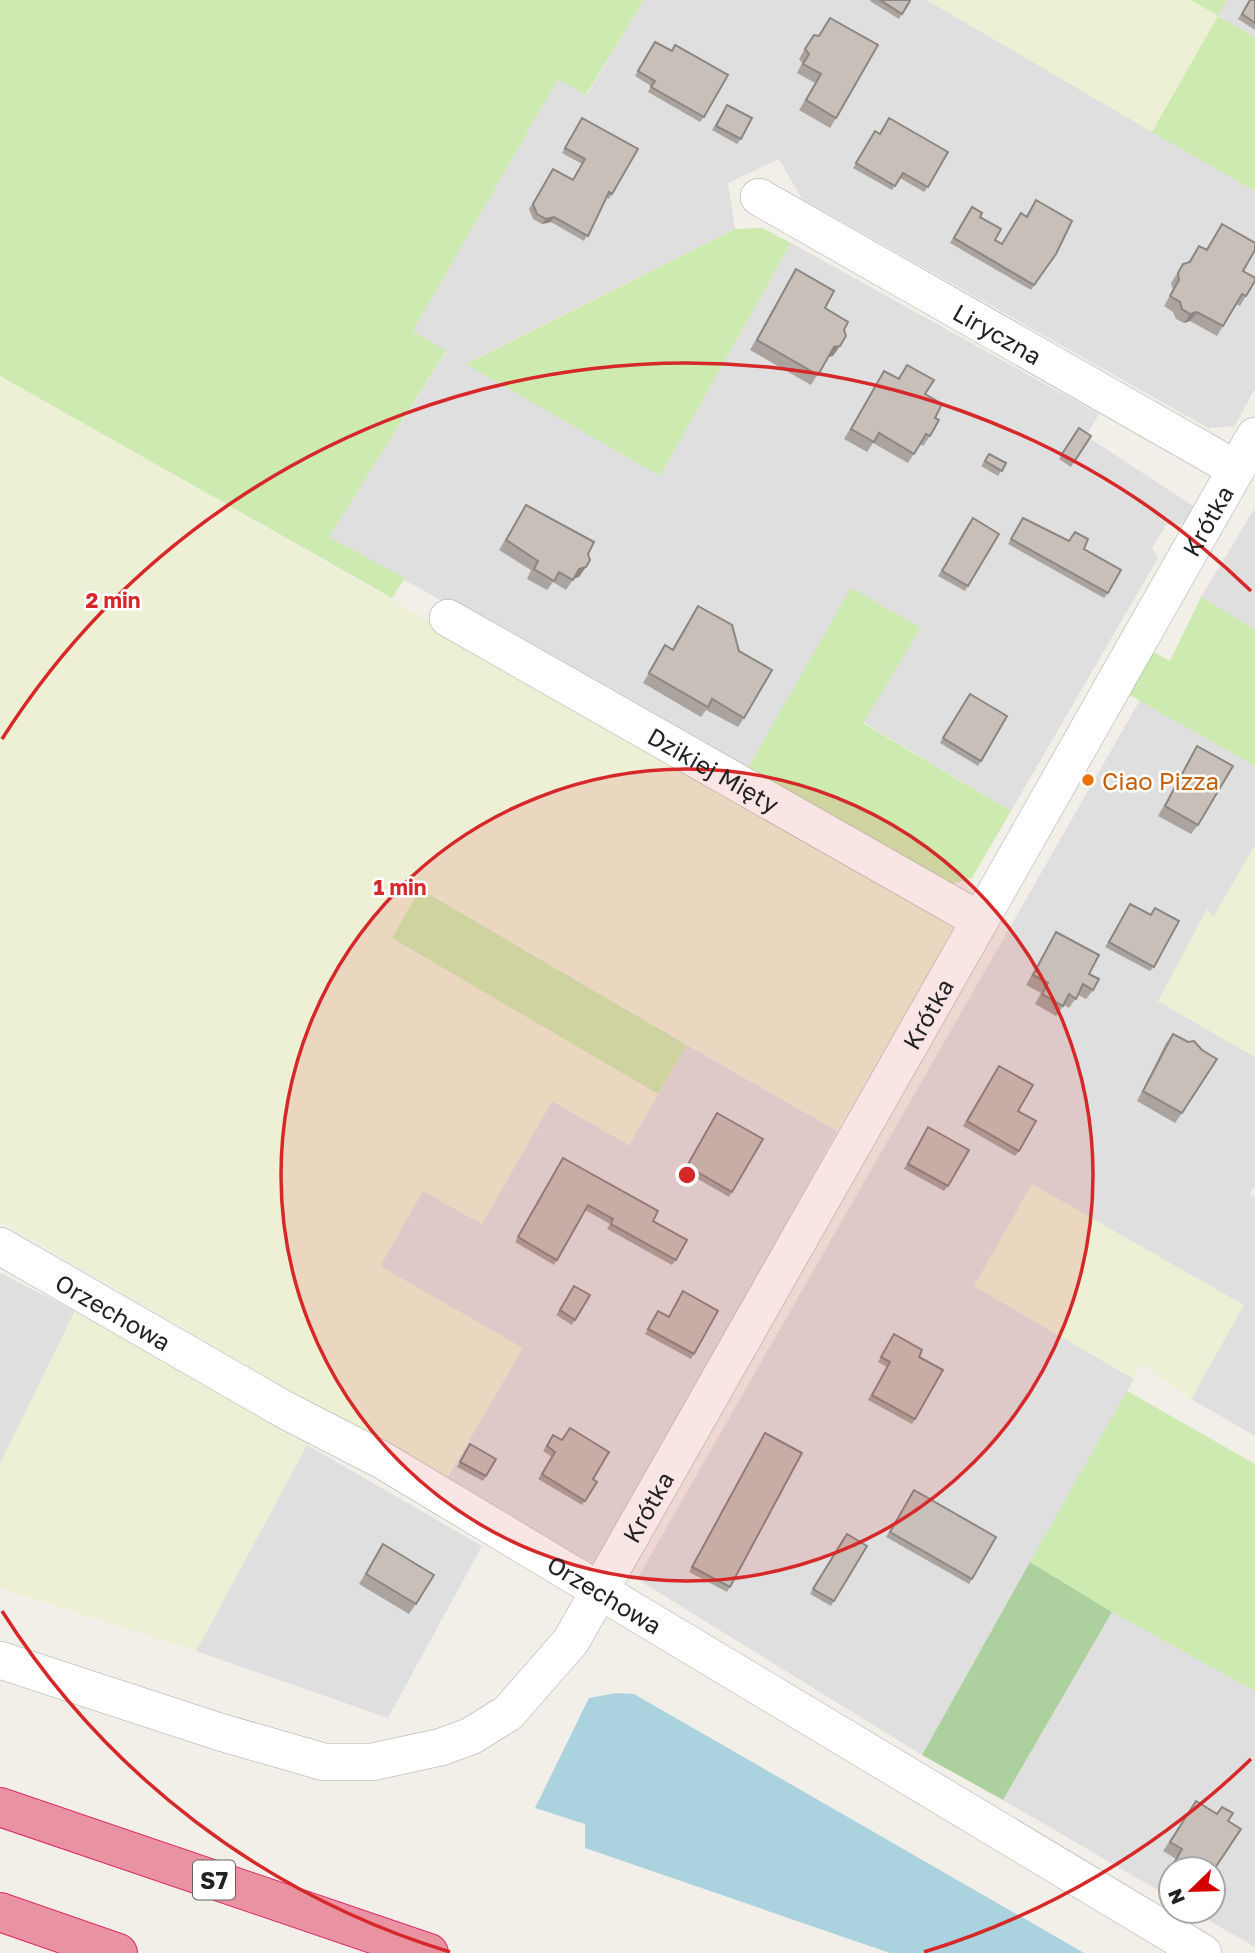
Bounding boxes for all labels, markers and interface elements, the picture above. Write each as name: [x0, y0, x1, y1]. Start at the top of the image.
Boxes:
street label: Liryczna: [949, 297, 1047, 370]
street label: Krótka: [1176, 480, 1239, 561]
text: 2 min: [86, 587, 140, 613]
street label: Dzikiej Mięty: [643, 721, 785, 818]
place label: Ciao Pizza: [1102, 766, 1219, 795]
marker: Ciao Pizza: [1080, 772, 1096, 788]
text: 1 min: [374, 874, 426, 900]
street label: Krótka: [896, 973, 959, 1054]
centre of rings: [675, 1163, 699, 1187]
street label: Orzechowa: [51, 1267, 176, 1356]
street label: Krótka: [616, 1466, 679, 1547]
street label: Orzechowa: [543, 1548, 667, 1639]
north arrow: [1157, 1855, 1227, 1925]
road number: S7: [193, 1860, 235, 1899]
text: N: [1162, 1886, 1189, 1908]

